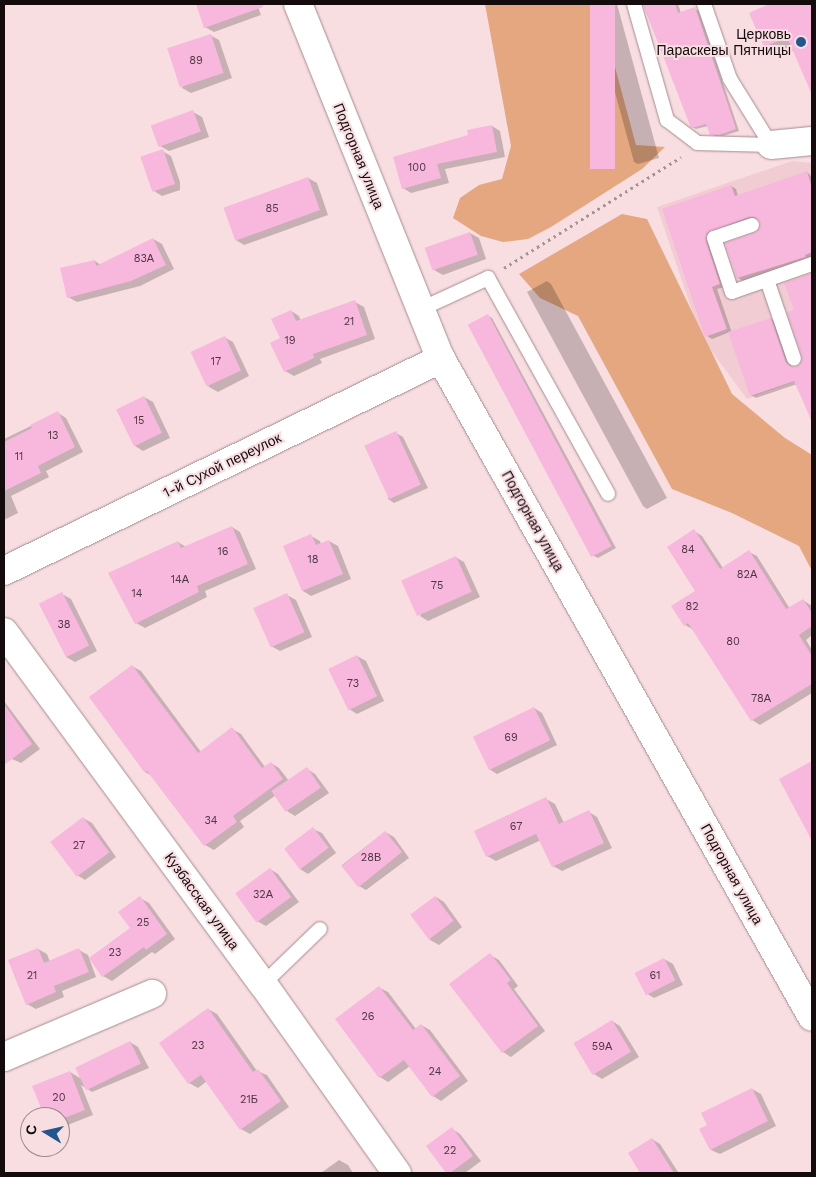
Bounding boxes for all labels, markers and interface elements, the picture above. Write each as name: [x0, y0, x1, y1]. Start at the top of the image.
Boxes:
place label: Церковь Параскевы Пятницы: [657, 26, 791, 58]
marker: Церковь Параскевы Пятницы: [795, 36, 807, 48]
house number: 89: [189, 54, 203, 68]
street label: Подгорная улица: [330, 101, 388, 211]
house number: 100: [408, 161, 426, 175]
house number: 85: [265, 202, 279, 216]
house number: 83А: [134, 252, 154, 266]
house number: 21: [344, 315, 354, 329]
house number: 19: [284, 334, 296, 348]
house number: 17: [211, 355, 221, 369]
house number: 15: [134, 414, 144, 428]
house number: 13: [48, 429, 58, 443]
street label: 1-й Сухой переулок: [160, 429, 284, 501]
house number: 11: [15, 450, 23, 464]
street label: Подгорная улица: [498, 468, 568, 574]
house number: 84: [681, 543, 695, 557]
house number: 16: [218, 545, 228, 559]
house number: 18: [307, 553, 319, 567]
house number: 82А: [737, 568, 757, 582]
house number: 14А: [171, 573, 189, 587]
house number: 75: [431, 579, 443, 593]
house number: 14: [131, 587, 143, 601]
house number: 82: [685, 600, 699, 614]
house number: 38: [57, 618, 71, 632]
house number: 80: [726, 635, 740, 649]
house number: 73: [347, 677, 359, 691]
house number: 78А: [751, 692, 771, 706]
house number: 69: [504, 731, 518, 745]
house number: 34: [204, 814, 218, 828]
house number: 67: [510, 820, 522, 834]
street label: Подгорная улица: [697, 821, 767, 927]
house number: 27: [73, 839, 85, 853]
street label: Кузбасская улица: [161, 849, 243, 953]
house number: 28В: [361, 851, 381, 865]
house number: 32А: [253, 888, 273, 902]
house number: 25: [137, 916, 149, 930]
house number: 23: [109, 946, 121, 960]
house number: 21: [27, 969, 37, 983]
house number: 61: [650, 969, 660, 983]
house number: 26: [361, 1010, 375, 1024]
house number: 23: [192, 1039, 204, 1053]
house number: 59А: [592, 1040, 612, 1054]
house number: 24: [429, 1065, 441, 1079]
house number: 20: [52, 1091, 66, 1105]
house number: 21Б: [240, 1093, 258, 1107]
north arrow: [20, 1107, 70, 1157]
text: С: [22, 1124, 40, 1136]
house number: 22: [444, 1144, 456, 1158]

